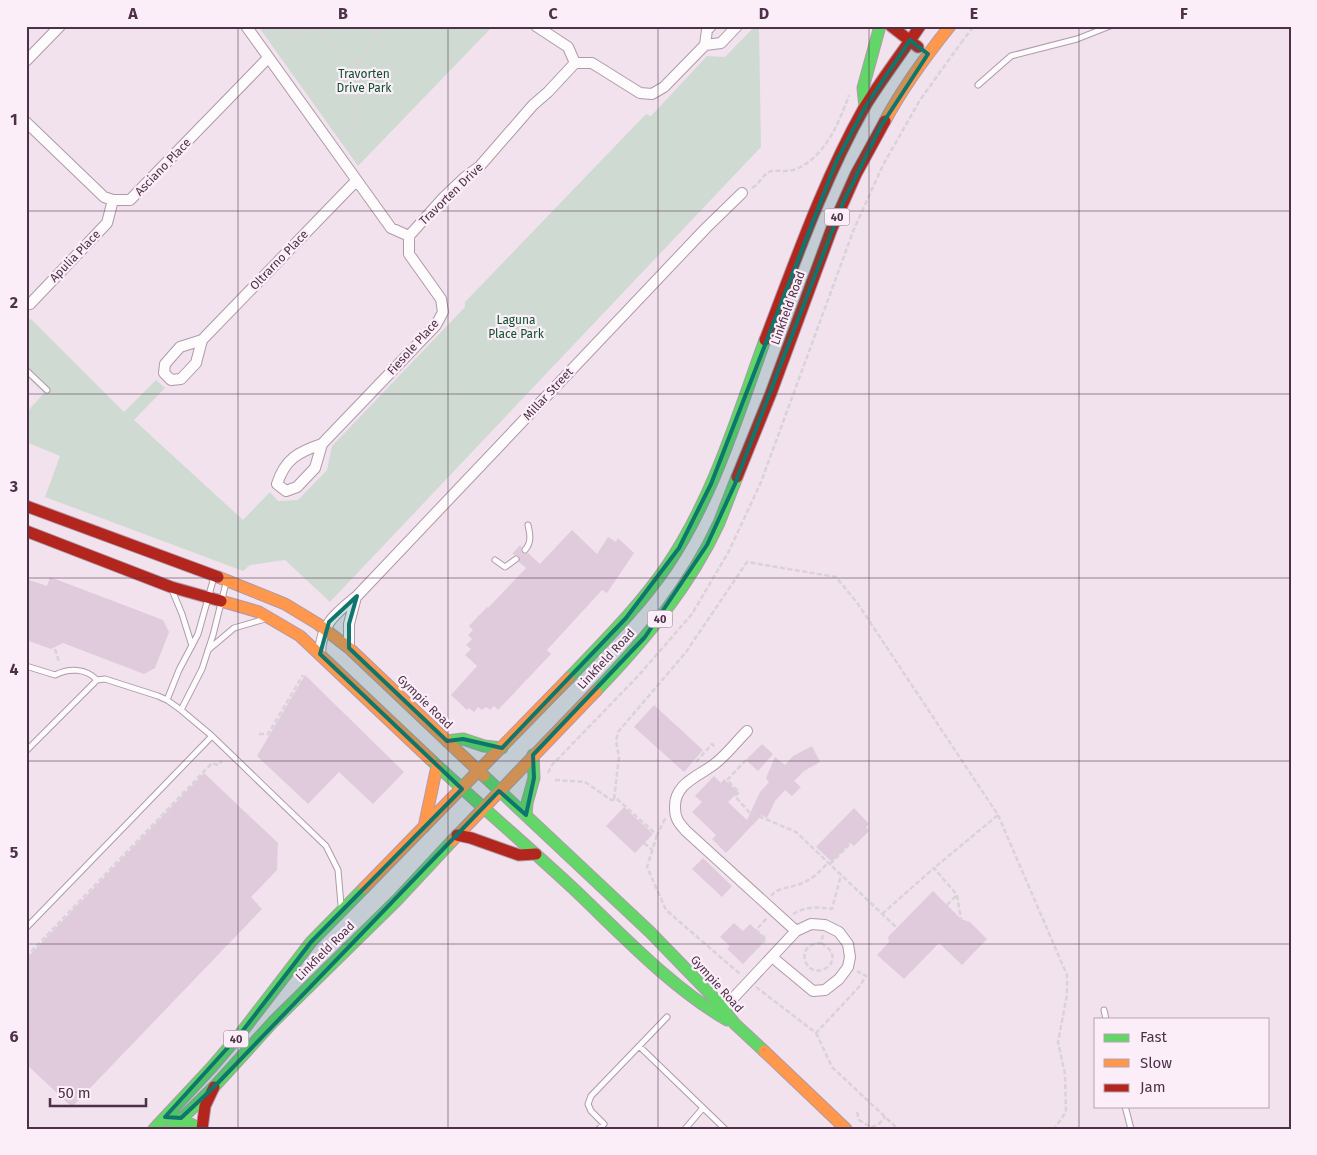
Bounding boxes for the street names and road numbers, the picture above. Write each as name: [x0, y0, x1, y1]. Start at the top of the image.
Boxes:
street label: Asciano Place: [132, 135, 194, 199]
street label: Travorten Drive: [416, 160, 486, 228]
road number: 40: [824, 208, 850, 226]
street label: Apulia Place: [47, 227, 103, 285]
street label: Oltrarno Place: [247, 227, 311, 293]
street label: Linkfield Road: [768, 269, 808, 347]
street label: Fiesole Place: [384, 316, 442, 378]
street label: Millar Street: [520, 364, 576, 423]
road number: 40: [648, 610, 672, 628]
street label: Linkfield Road: [574, 626, 638, 692]
street label: Gympie Road: [394, 672, 456, 732]
street label: Linkfield Road: [293, 919, 357, 983]
street label: Gympie Road: [688, 953, 746, 1015]
road number: 40: [224, 1030, 248, 1048]

